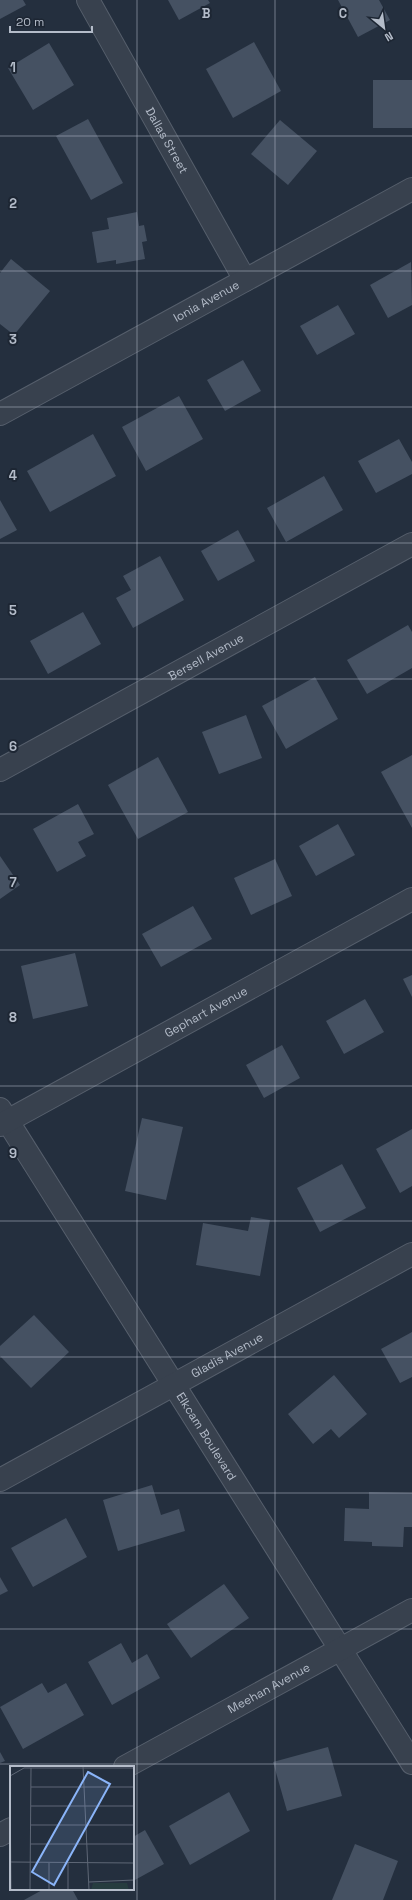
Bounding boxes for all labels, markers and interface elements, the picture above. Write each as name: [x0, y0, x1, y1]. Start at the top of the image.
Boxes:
text: B: [202, 5, 211, 22]
text: C: [339, 5, 347, 22]
scale bar: [10, 8, 92, 34]
north arrow: [364, 8, 404, 48]
text: 20 m: [16, 14, 44, 30]
text: N: [382, 29, 395, 45]
text: 1: [10, 59, 16, 76]
street label: Dallas Street: [142, 104, 192, 177]
text: 2: [9, 195, 17, 212]
street label: Ionia Avenue: [170, 277, 242, 326]
text: 3: [9, 331, 17, 348]
text: 4: [9, 467, 17, 484]
text: 5: [9, 602, 17, 619]
street label: Bersell Avenue: [165, 630, 247, 684]
text: 6: [9, 738, 17, 755]
text: 7: [9, 874, 17, 891]
street label: Gephart Avenue: [162, 983, 250, 1041]
text: 8: [9, 1009, 17, 1026]
text: 9: [9, 1145, 17, 1162]
street label: Gladis Avenue: [188, 1329, 266, 1382]
street label: Elkcam Boulevard: [173, 1389, 240, 1484]
street label: Meehan Avenue: [225, 1659, 313, 1717]
inset map: [10, 1766, 134, 1890]

